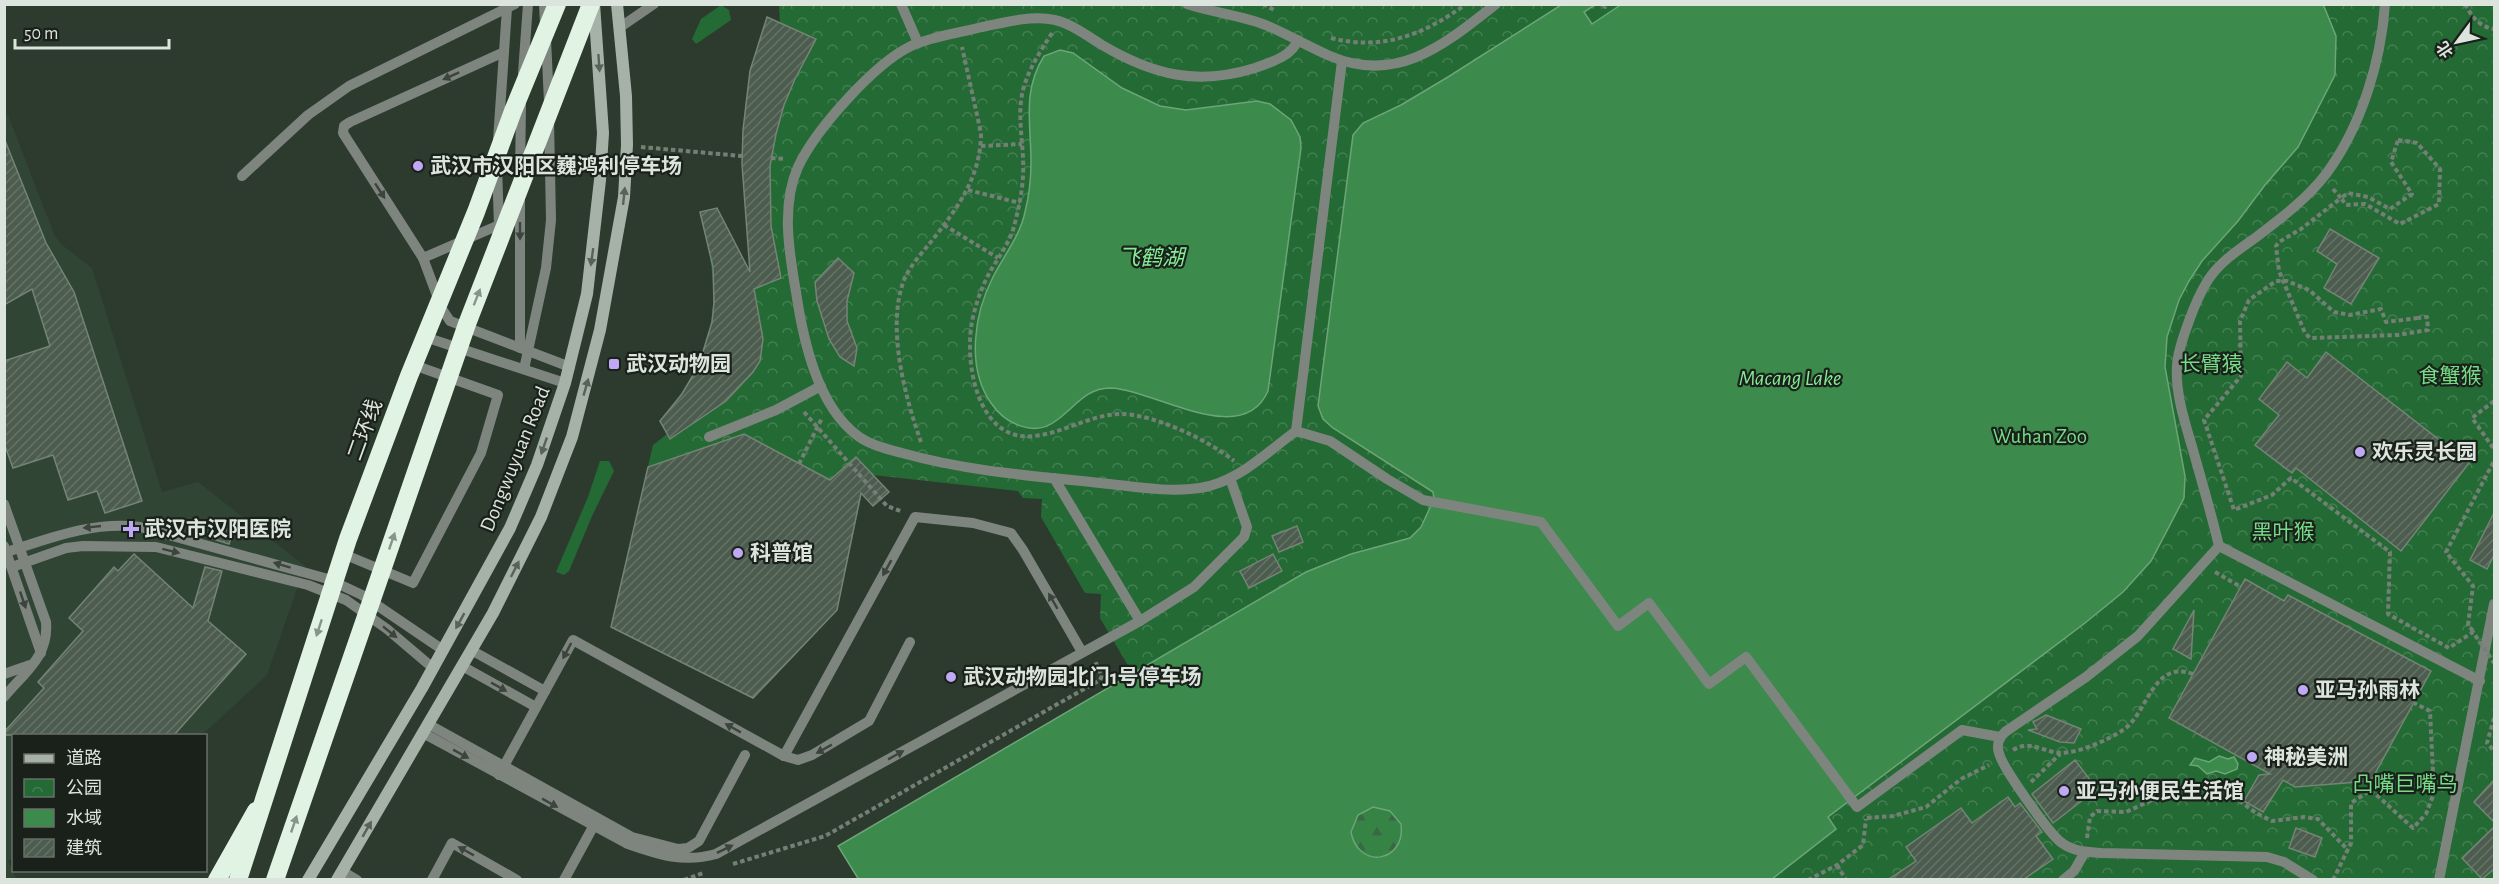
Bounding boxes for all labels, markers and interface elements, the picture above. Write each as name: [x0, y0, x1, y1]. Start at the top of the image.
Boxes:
scale bar: [15, 12, 170, 50]
north arrow: [2427, 12, 2487, 72]
text: 50 m: [24, 25, 58, 43]
text: 北: [2433, 39, 2456, 61]
one-way arrow: [594, 53, 604, 72]
one-way arrow: [441, 71, 459, 81]
place label: 武汉市汉阳区巍鸿利停车场: [430, 154, 682, 177]
marker: 武汉市汉阳区巍鸿利停车场: [411, 159, 425, 173]
one-way arrow: [375, 183, 386, 199]
one-way arrow: [619, 187, 629, 206]
one-way arrow: [515, 221, 525, 240]
water label: 飞鹤湖: [1118, 246, 1187, 269]
one-way arrow: [587, 248, 597, 267]
one-way arrow: [473, 288, 483, 306]
place label: 武汉动物园: [626, 352, 731, 375]
park label: 长臂猿: [2180, 353, 2243, 375]
marker: 武汉动物园: [607, 357, 621, 371]
park label: 食蟹猴: [2419, 365, 2482, 387]
water label: Macang Lake: [1739, 367, 1841, 389]
one-way arrow: [582, 378, 591, 396]
street label: Dongwuyuan Road: [476, 383, 554, 535]
street label: 二环线: [343, 396, 386, 463]
park label: Wuhan Zoo: [1993, 426, 2087, 447]
one-way arrow: [539, 437, 549, 455]
place label: 欢乐灵长园: [2372, 441, 2477, 463]
marker: 欢乐灵长园: [2353, 445, 2367, 459]
place label: 武汉市汉阳医院: [144, 518, 291, 540]
marker: 武汉市汉阳医院: [122, 520, 140, 538]
park label: 黑叶猴: [2252, 521, 2315, 543]
one-way arrow: [82, 523, 101, 532]
one-way arrow: [388, 531, 398, 549]
place label: 科普馆: [750, 541, 813, 564]
one-way arrow: [162, 546, 180, 556]
marker: 科普馆: [731, 546, 745, 560]
one-way arrow: [273, 560, 291, 569]
one-way arrow: [511, 560, 520, 577]
one-way arrow: [882, 560, 892, 577]
one-way arrow: [18, 591, 28, 609]
one-way arrow: [1047, 593, 1058, 609]
one-way arrow: [455, 613, 465, 630]
one-way arrow: [314, 619, 324, 637]
one-way arrow: [383, 625, 398, 637]
one-way arrow: [562, 642, 572, 659]
place label: 武汉动物园北门1号停车场: [963, 665, 1202, 688]
marker: 武汉动物园北门1号停车场: [944, 670, 958, 684]
place label: 亚马孙雨林: [2315, 679, 2420, 701]
one-way arrow: [491, 681, 507, 692]
marker: 亚马孙雨林: [2296, 683, 2310, 697]
one-way arrow: [725, 722, 741, 733]
legend: [12, 734, 207, 872]
one-way arrow: [815, 744, 832, 754]
place label: 神秘美洲: [2264, 746, 2348, 768]
text: 道路: [66, 748, 102, 768]
one-way arrow: [453, 749, 470, 759]
one-way arrow: [887, 750, 904, 760]
marker: 神秘美洲: [2245, 750, 2259, 764]
park label: 凸嘴巨嘴鸟: [2353, 773, 2458, 795]
text: 公园: [66, 779, 102, 798]
place label: 亚马孙便民生活馆: [2076, 779, 2244, 802]
marker: 亚马孙便民生活馆: [2057, 784, 2071, 798]
one-way arrow: [542, 798, 559, 808]
text: 水域: [66, 809, 102, 828]
one-way arrow: [290, 815, 300, 833]
one-way arrow: [361, 821, 372, 837]
text: 建筑: [66, 838, 102, 858]
one-way arrow: [716, 845, 733, 854]
one-way arrow: [458, 847, 475, 857]

